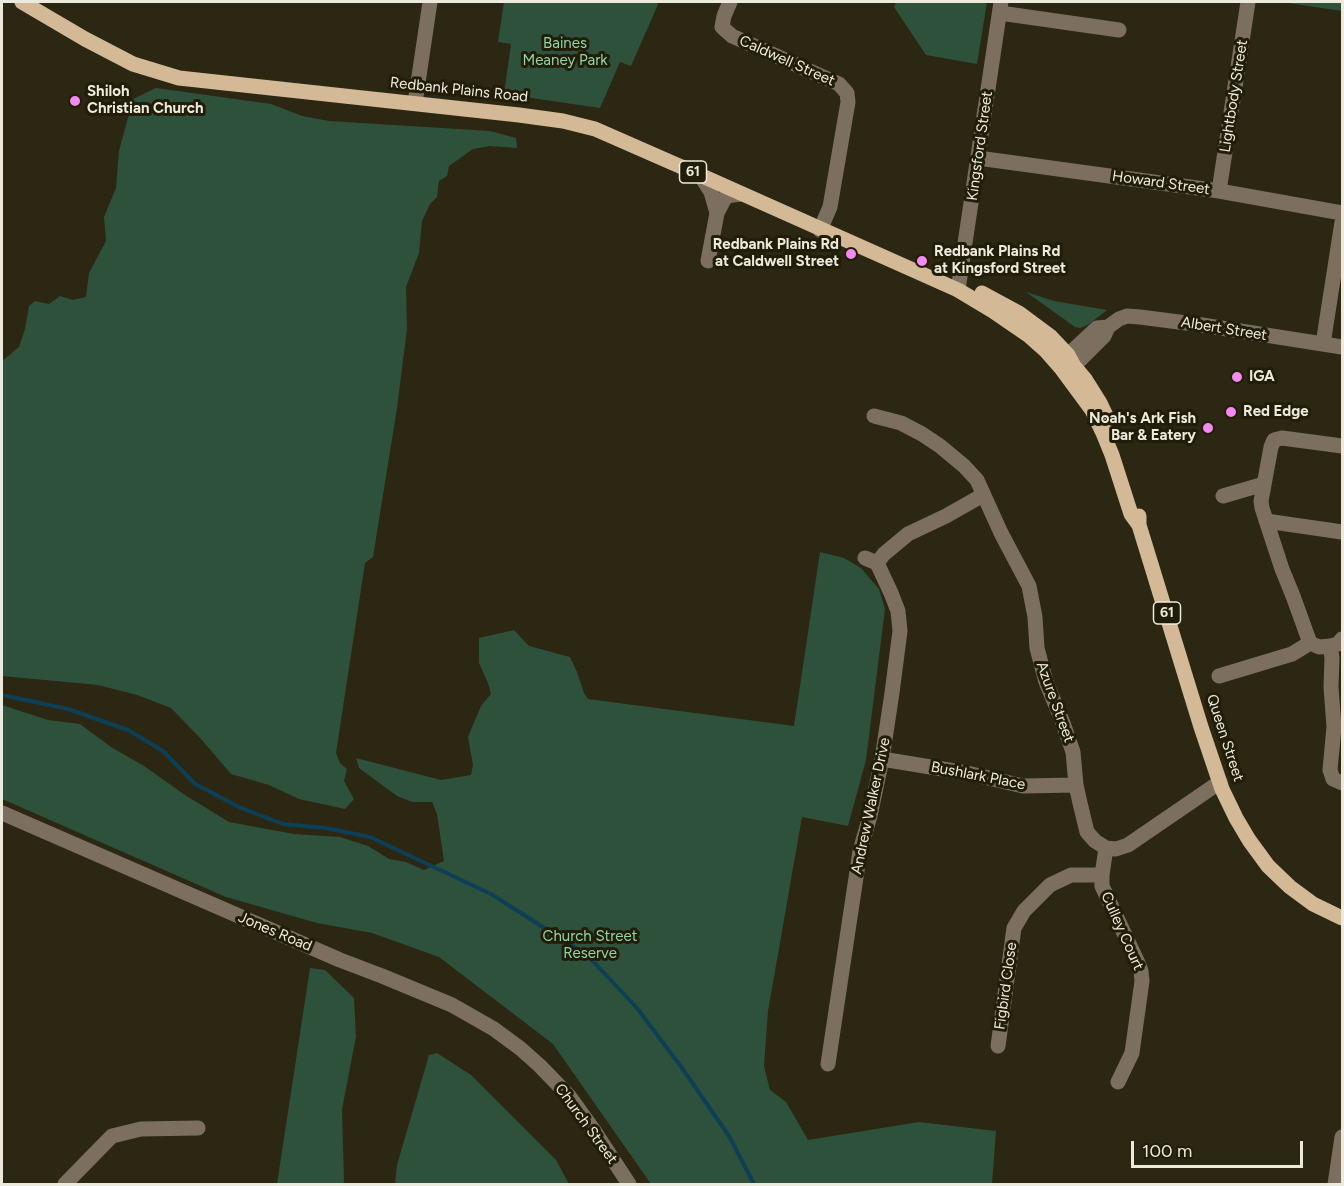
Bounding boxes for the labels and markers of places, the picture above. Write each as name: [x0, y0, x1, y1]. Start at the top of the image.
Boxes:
place label: Shiloh Christian Church: [87, 83, 203, 118]
marker: Shiloh Christian Church: [68, 94, 82, 108]
place label: Redbank Plains Rd at Caldwell Street: [713, 236, 839, 271]
place label: Redbank Plains Rd at Kingsford Street: [934, 243, 1066, 278]
marker: Redbank Plains Rd at Caldwell Street: [844, 247, 858, 261]
marker: Redbank Plains Rd at Kingsford Street: [915, 254, 929, 268]
place label: IGA: [1249, 368, 1275, 386]
marker: IGA: [1230, 370, 1244, 384]
place label: Red Edge: [1243, 403, 1309, 421]
marker: Red Edge: [1224, 405, 1238, 419]
place label: Noah's Ark Fish Bar & Eatery: [1089, 410, 1196, 445]
marker: Noah's Ark Fish Bar & Eatery: [1201, 421, 1215, 435]

